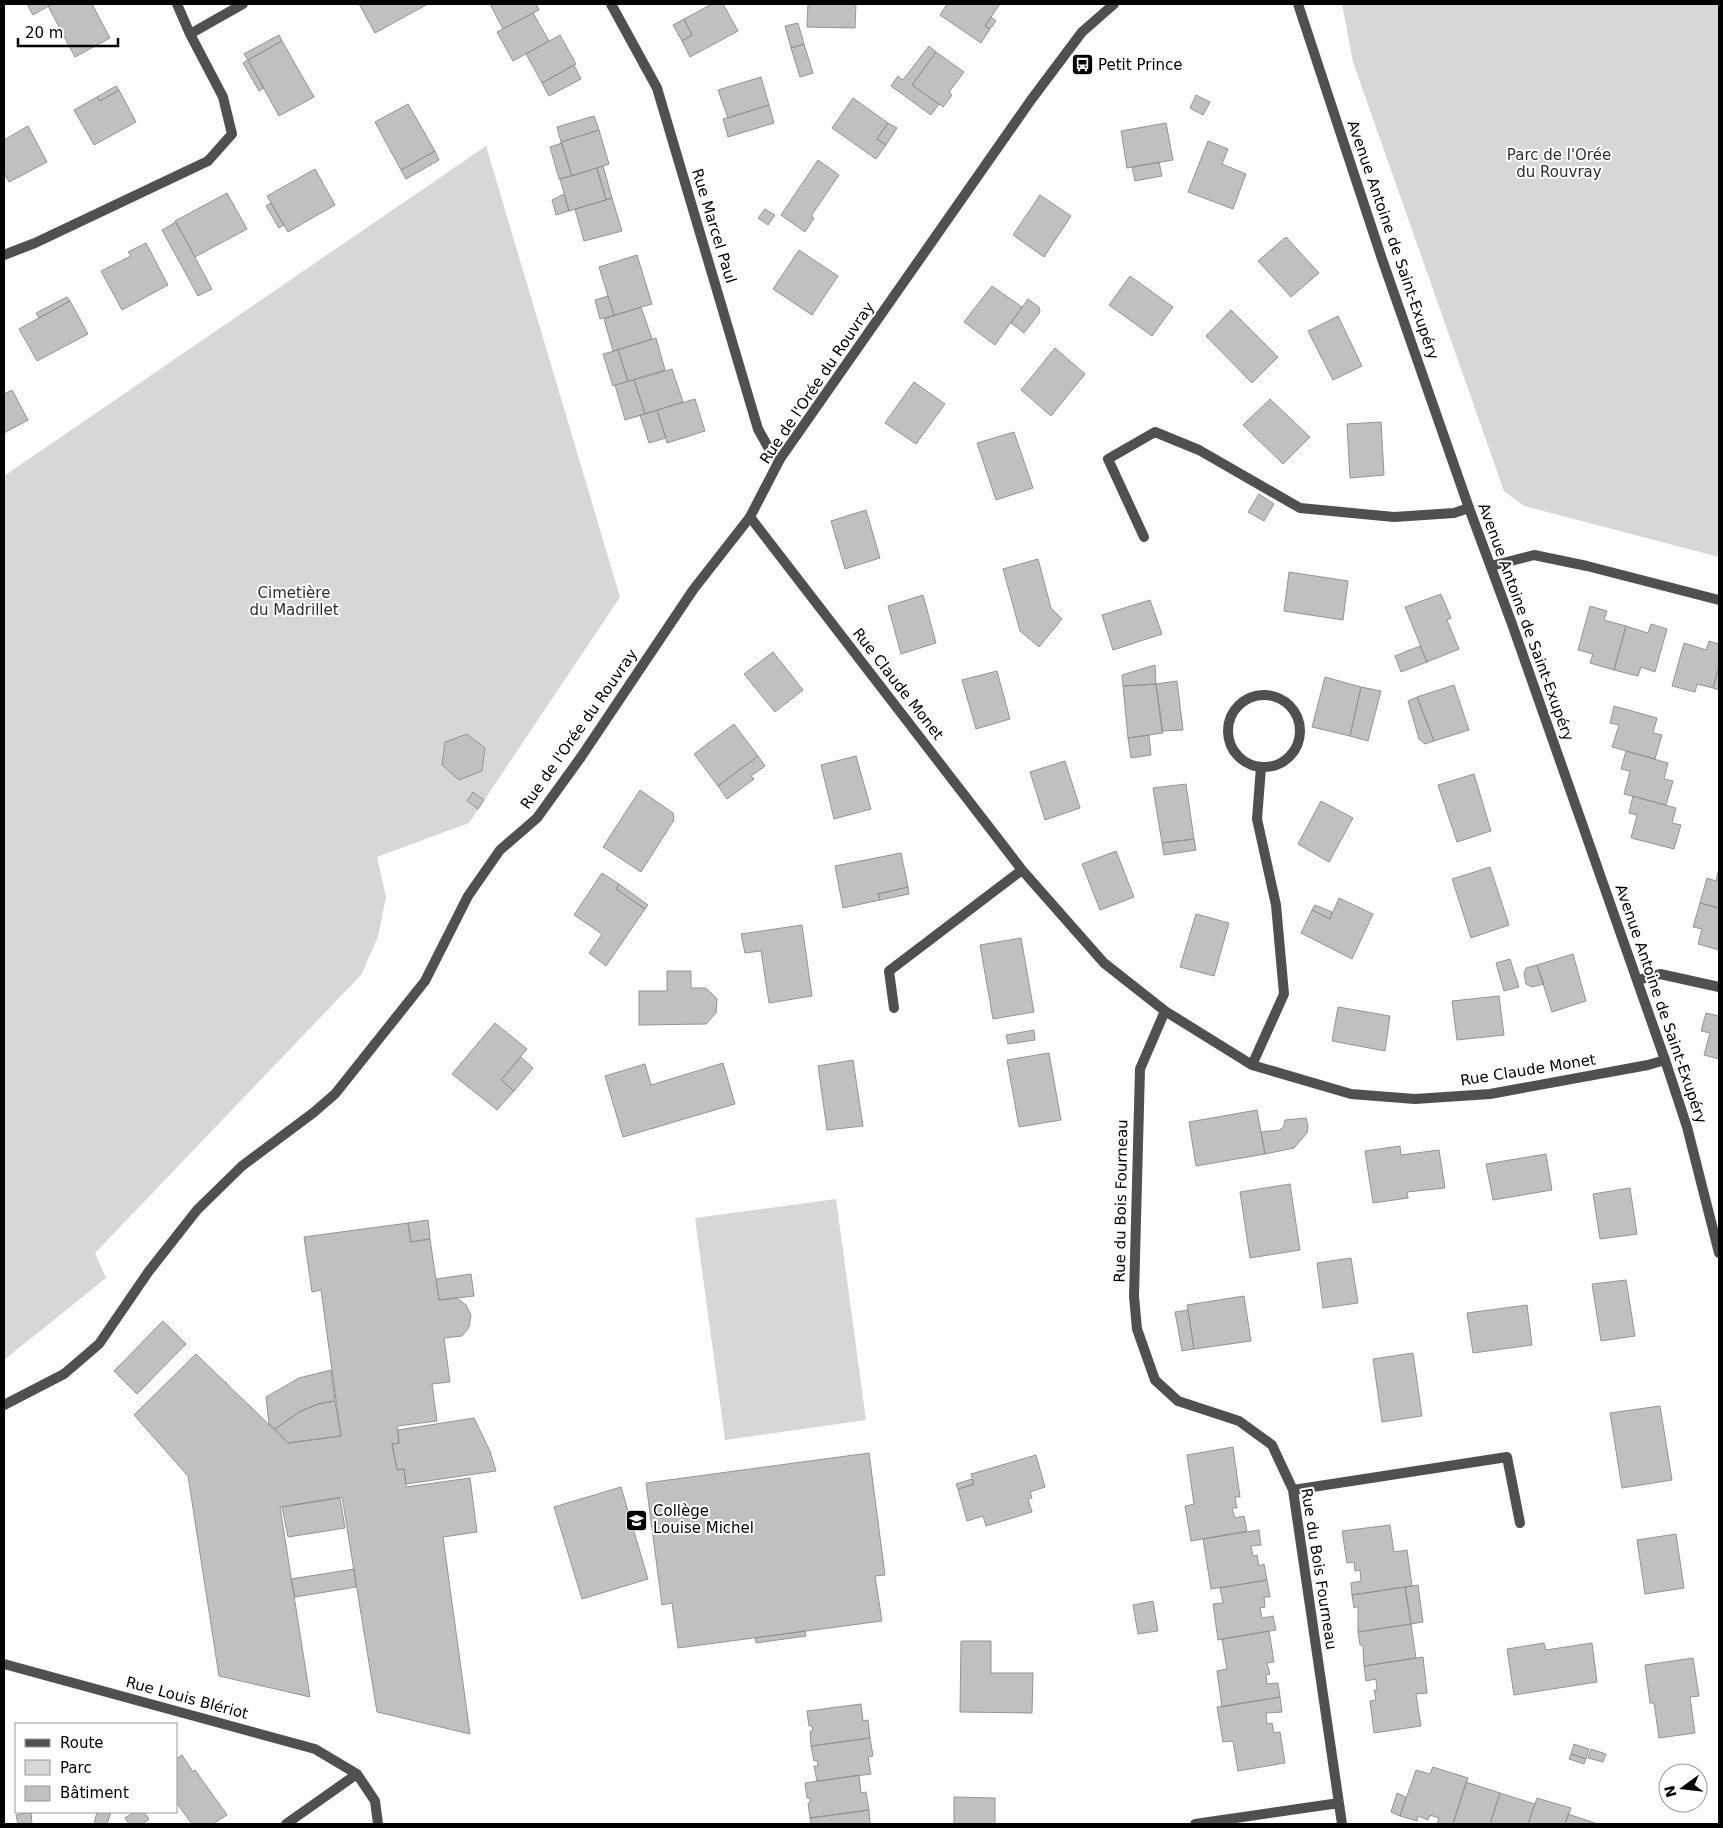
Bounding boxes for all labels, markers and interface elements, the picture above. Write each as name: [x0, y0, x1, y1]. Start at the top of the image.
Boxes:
scale bar: [18, 15, 118, 47]
text: 20 m: [25, 24, 63, 42]
bus stop icon: Petit Prince: [1070, 53, 1094, 77]
place label: Petit Prince: [1098, 56, 1183, 74]
street label: Avenue Antoine de Saint-Exupéry: [1343, 118, 1443, 362]
park label: Parc de l'Orée du Rouvray: [1507, 146, 1611, 181]
street label: Rue Marcel Paul: [688, 167, 740, 285]
street label: Rue de l'Orée du Rouvray: [756, 299, 878, 467]
street label: Avenue Antoine de Saint-Exupéry: [1474, 501, 1578, 744]
park label: Cimetière du Madrillet: [249, 584, 339, 619]
street label: Rue Claude Monet: [849, 625, 947, 744]
street label: Rue de l'Orée du Rouvray: [517, 645, 641, 813]
street label: Avenue Antoine de Saint-Exupéry: [1611, 882, 1711, 1126]
street label: Rue Claude Monet: [1459, 1050, 1597, 1090]
street label: Rue du Bois Fourneau: [1111, 1119, 1131, 1283]
street label: Rue du Bois Fourneau: [1297, 1487, 1341, 1651]
place label: Collège Louise Michel: [653, 1502, 754, 1537]
school or university icon: Collège Louise Michel: [625, 1508, 649, 1532]
street label: Rue Louis Blériot: [124, 1673, 250, 1723]
legend: [15, 1723, 178, 1813]
text: Route: [60, 1734, 104, 1752]
text: Parc: [60, 1759, 92, 1777]
north arrow: [1658, 1763, 1708, 1813]
text: Bâtiment: [60, 1784, 129, 1802]
text: N: [1661, 1784, 1680, 1799]

